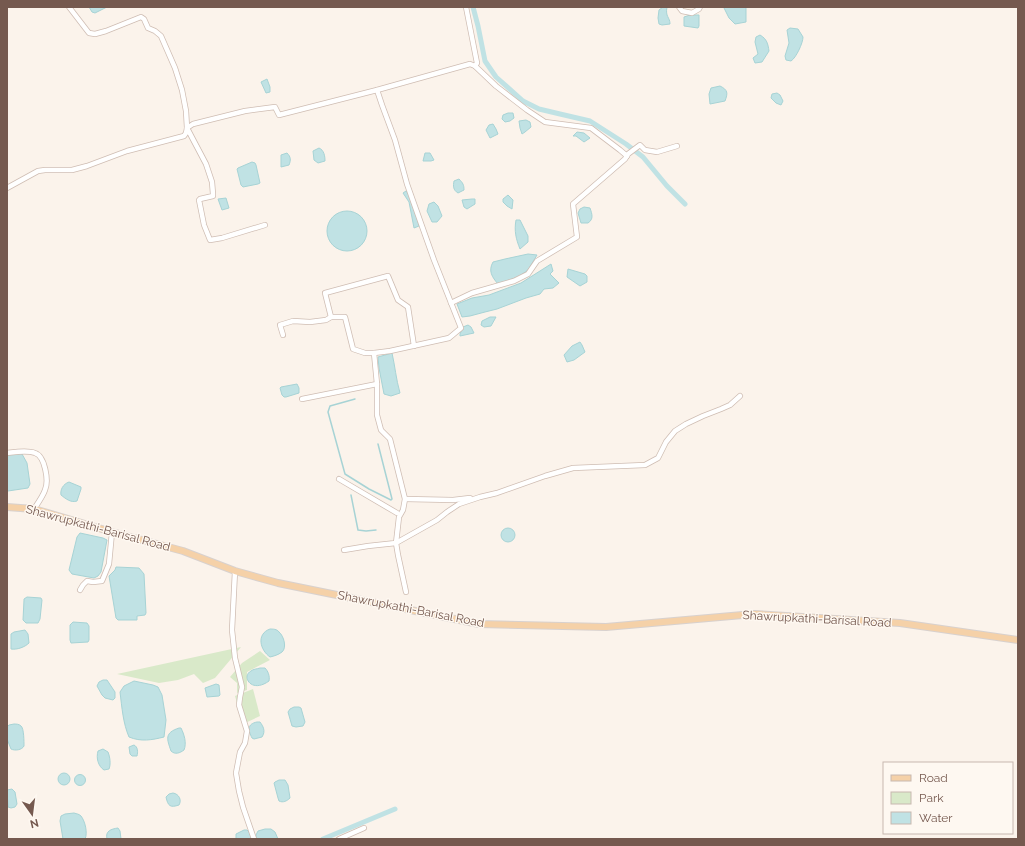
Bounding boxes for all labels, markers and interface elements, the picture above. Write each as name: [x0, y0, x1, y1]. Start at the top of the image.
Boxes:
street label: Shawrupkathi-Barisal Road: [24, 502, 172, 554]
street label: Shawrupkathi-Barisal Road: [336, 588, 486, 630]
street label: Shawrupkathi-Barisal Road: [742, 608, 892, 630]
legend: [883, 762, 1013, 834]
text: Road: [919, 771, 948, 785]
text: Park: [919, 791, 944, 805]
north arrow: [12, 794, 52, 834]
text: Water: [919, 811, 953, 825]
text: N: [29, 816, 40, 831]

